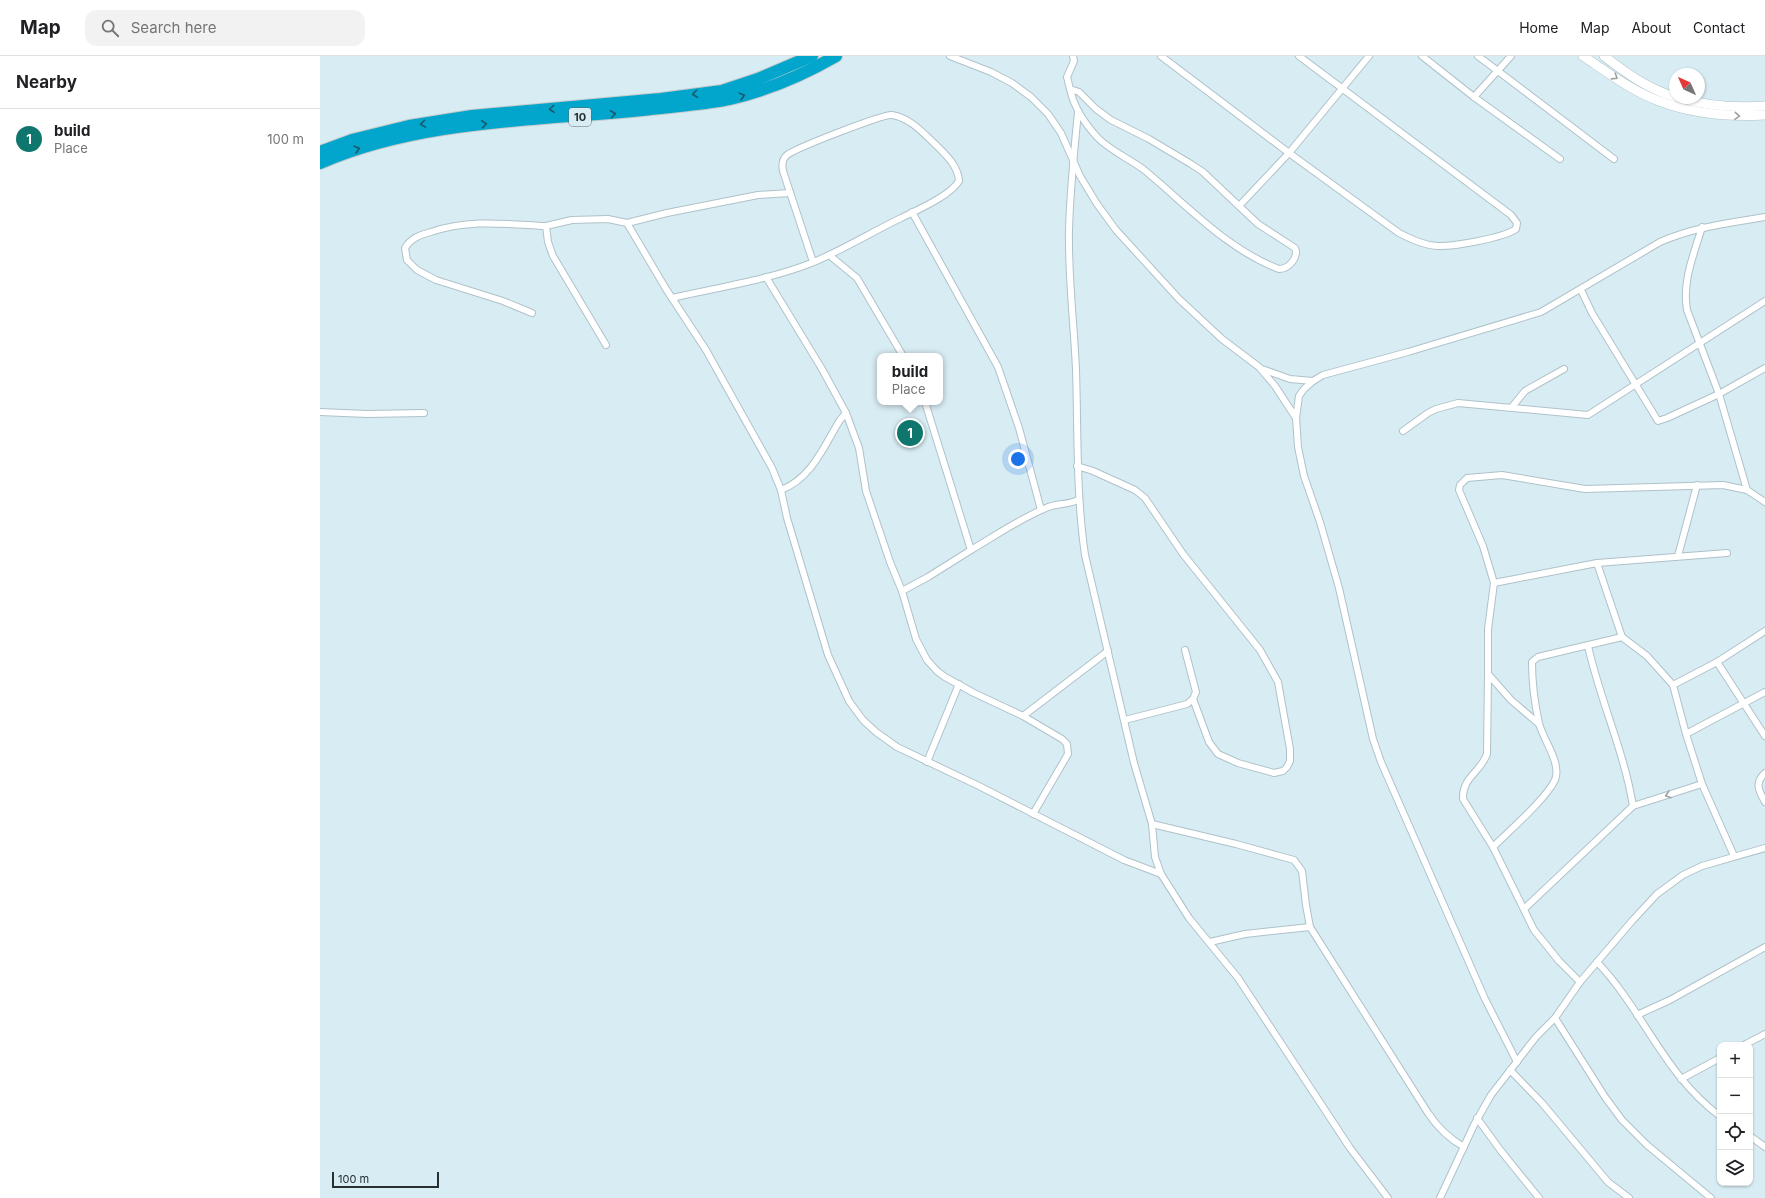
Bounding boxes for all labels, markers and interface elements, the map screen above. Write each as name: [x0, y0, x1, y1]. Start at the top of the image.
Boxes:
search box: [85, 10, 365, 46]
text: Map: [20, 16, 61, 39]
icon: search: [99, 17, 121, 39]
text: Search here: [131, 18, 216, 37]
text: Home: [1519, 19, 1558, 36]
text: Map: [1580, 19, 1610, 36]
text: About: [1632, 19, 1671, 36]
text: Contact: [1693, 19, 1745, 36]
north arrow: [1669, 68, 1705, 104]
text: Nearby: [16, 72, 77, 92]
one-way arrow: [1611, 72, 1618, 80]
one-way arrow: [692, 89, 699, 98]
one-way arrow: [739, 92, 745, 100]
one-way arrow: [549, 104, 555, 113]
road number: 10: [569, 108, 591, 126]
one-way arrow: [610, 110, 616, 119]
one-way arrow: [1734, 112, 1740, 120]
one-way arrow: [420, 119, 426, 128]
one-way arrow: [481, 120, 487, 129]
text: build: [54, 121, 90, 140]
text: 1: [26, 131, 32, 147]
text: 100 m: [267, 131, 304, 147]
text: Place: [54, 140, 88, 156]
one-way arrow: [353, 146, 360, 154]
popup: [877, 353, 943, 405]
text: build: [892, 362, 928, 381]
text: Place: [892, 381, 926, 397]
pin: 1: [897, 418, 923, 448]
your location: [1008, 449, 1028, 469]
one-way arrow: [1664, 790, 1671, 799]
map controls: [1717, 1042, 1753, 1186]
button: +: [1717, 1042, 1753, 1078]
button: −: [1717, 1078, 1753, 1114]
button: locate: [1717, 1114, 1753, 1150]
button: layers: [1717, 1150, 1753, 1186]
scale bar: [332, 1170, 439, 1189]
text: 100 m: [338, 1172, 369, 1186]

